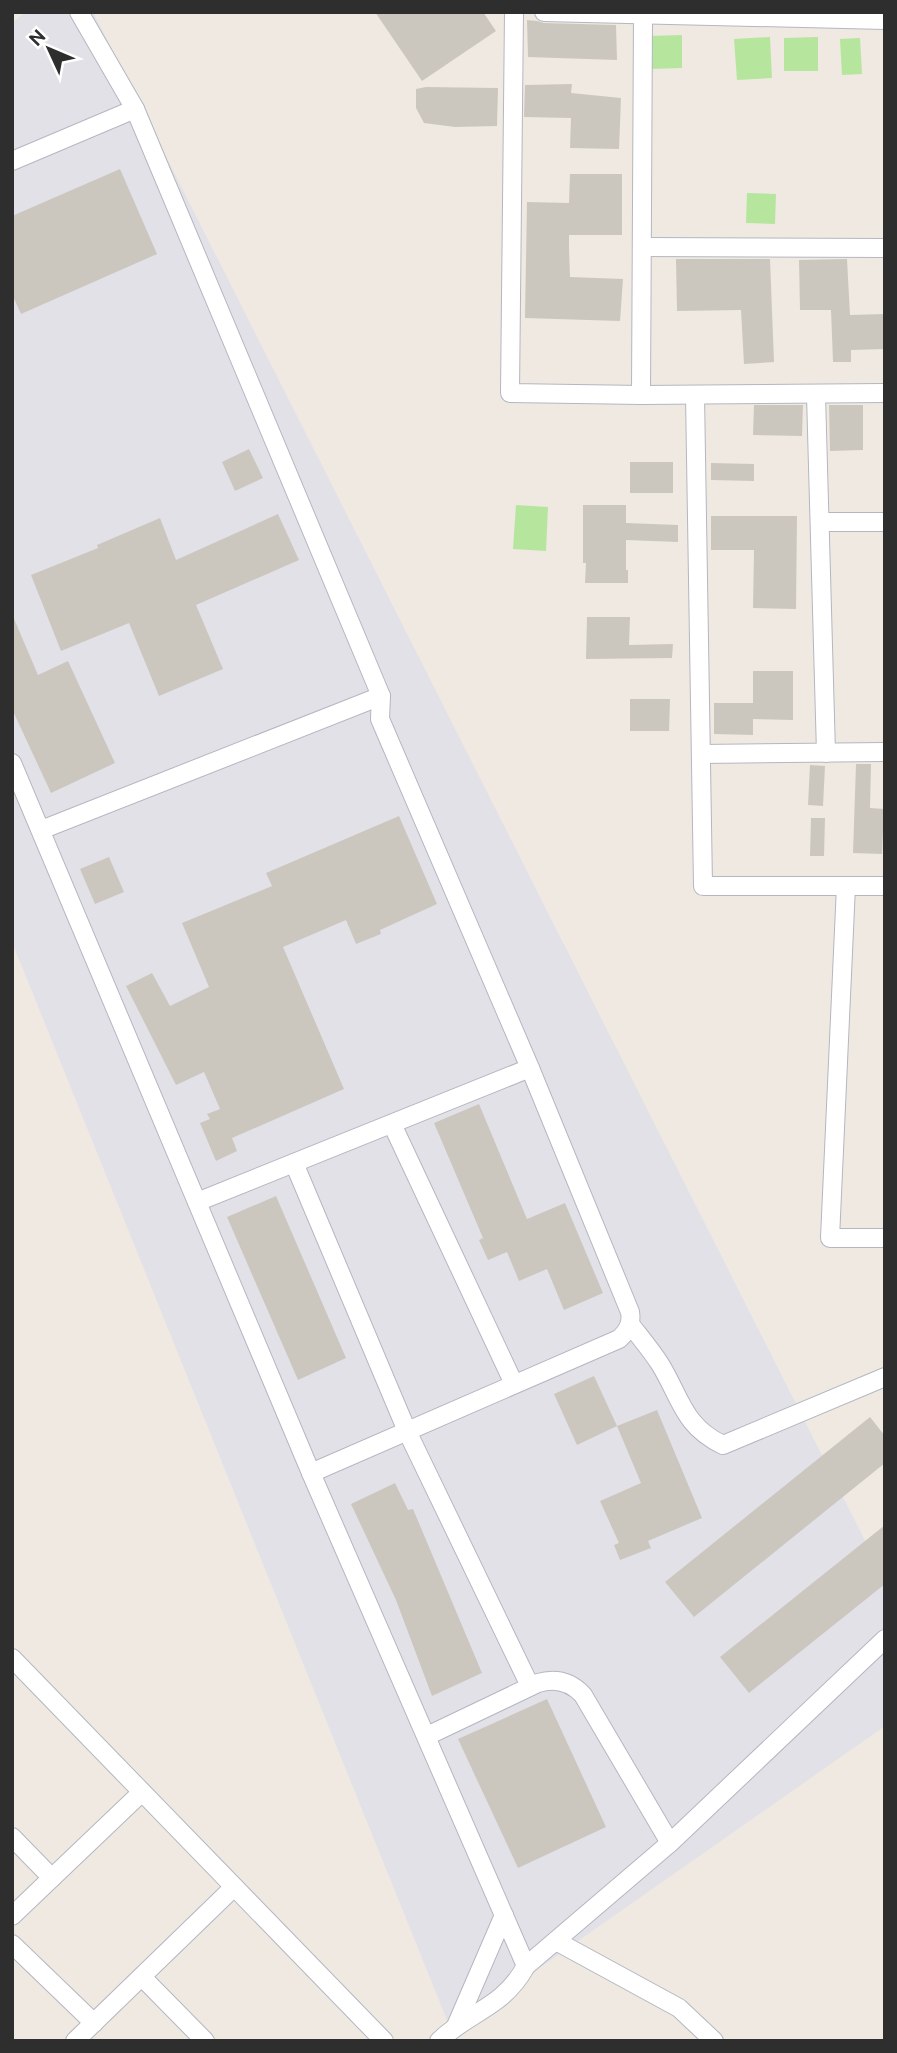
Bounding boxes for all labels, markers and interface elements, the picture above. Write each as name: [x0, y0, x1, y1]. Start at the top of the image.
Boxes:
north arrow: [14, 14, 84, 84]
text: N: [24, 24, 50, 50]

